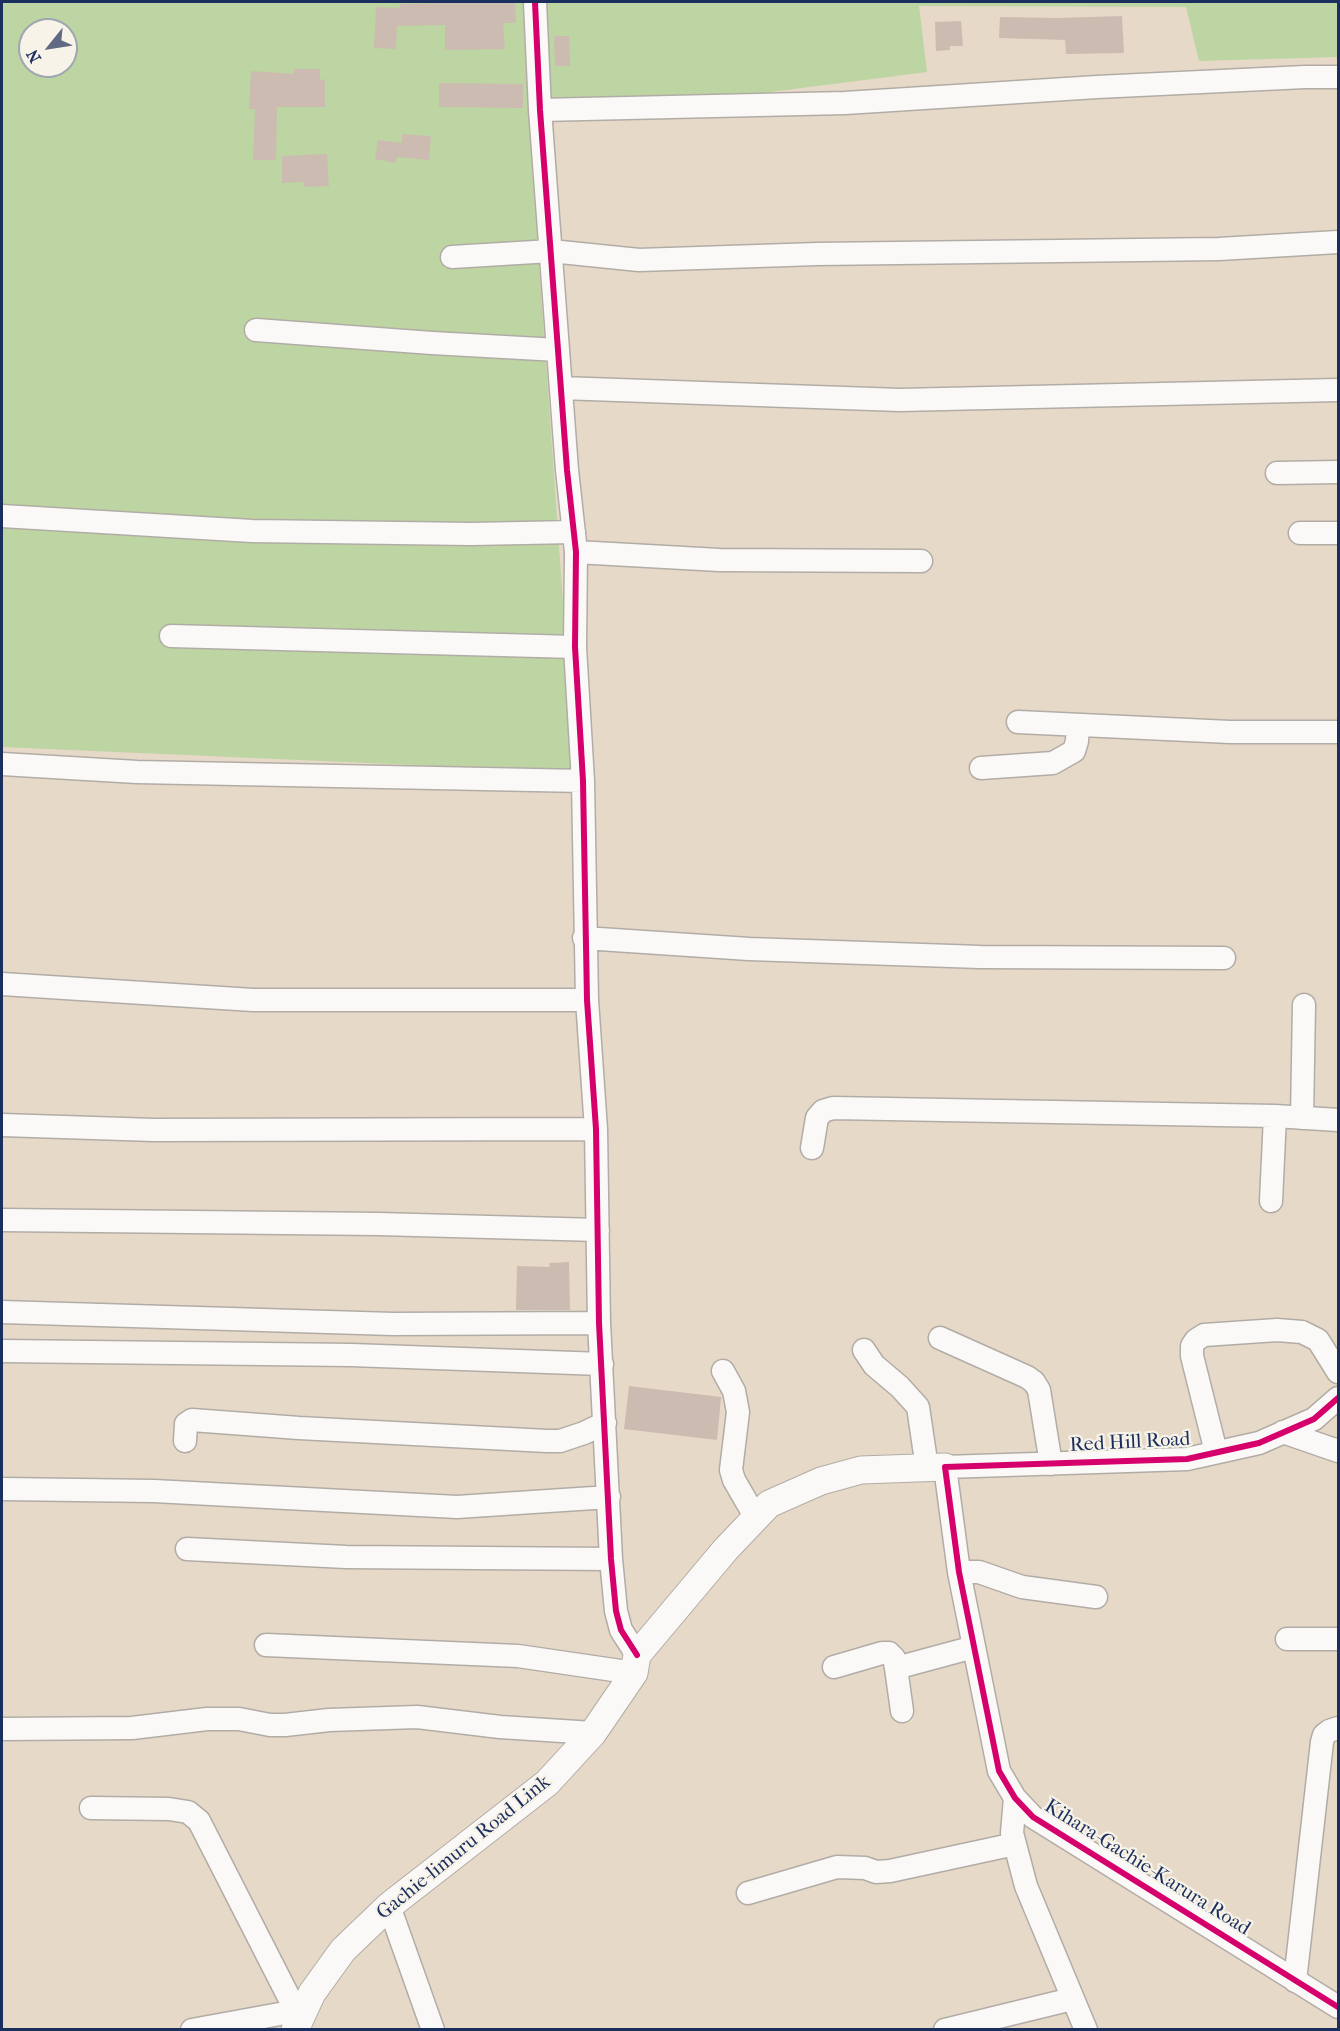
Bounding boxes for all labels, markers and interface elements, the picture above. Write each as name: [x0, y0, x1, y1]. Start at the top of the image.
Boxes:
north arrow: [18, 18, 78, 78]
text: N: [22, 46, 45, 66]
street label: Red Hill Road: [1069, 1428, 1191, 1458]
street label: Gachie-limuru Road Link: [372, 1771, 556, 1925]
street label: Kihara-Gachie-Karura Road: [1039, 1795, 1255, 1941]

